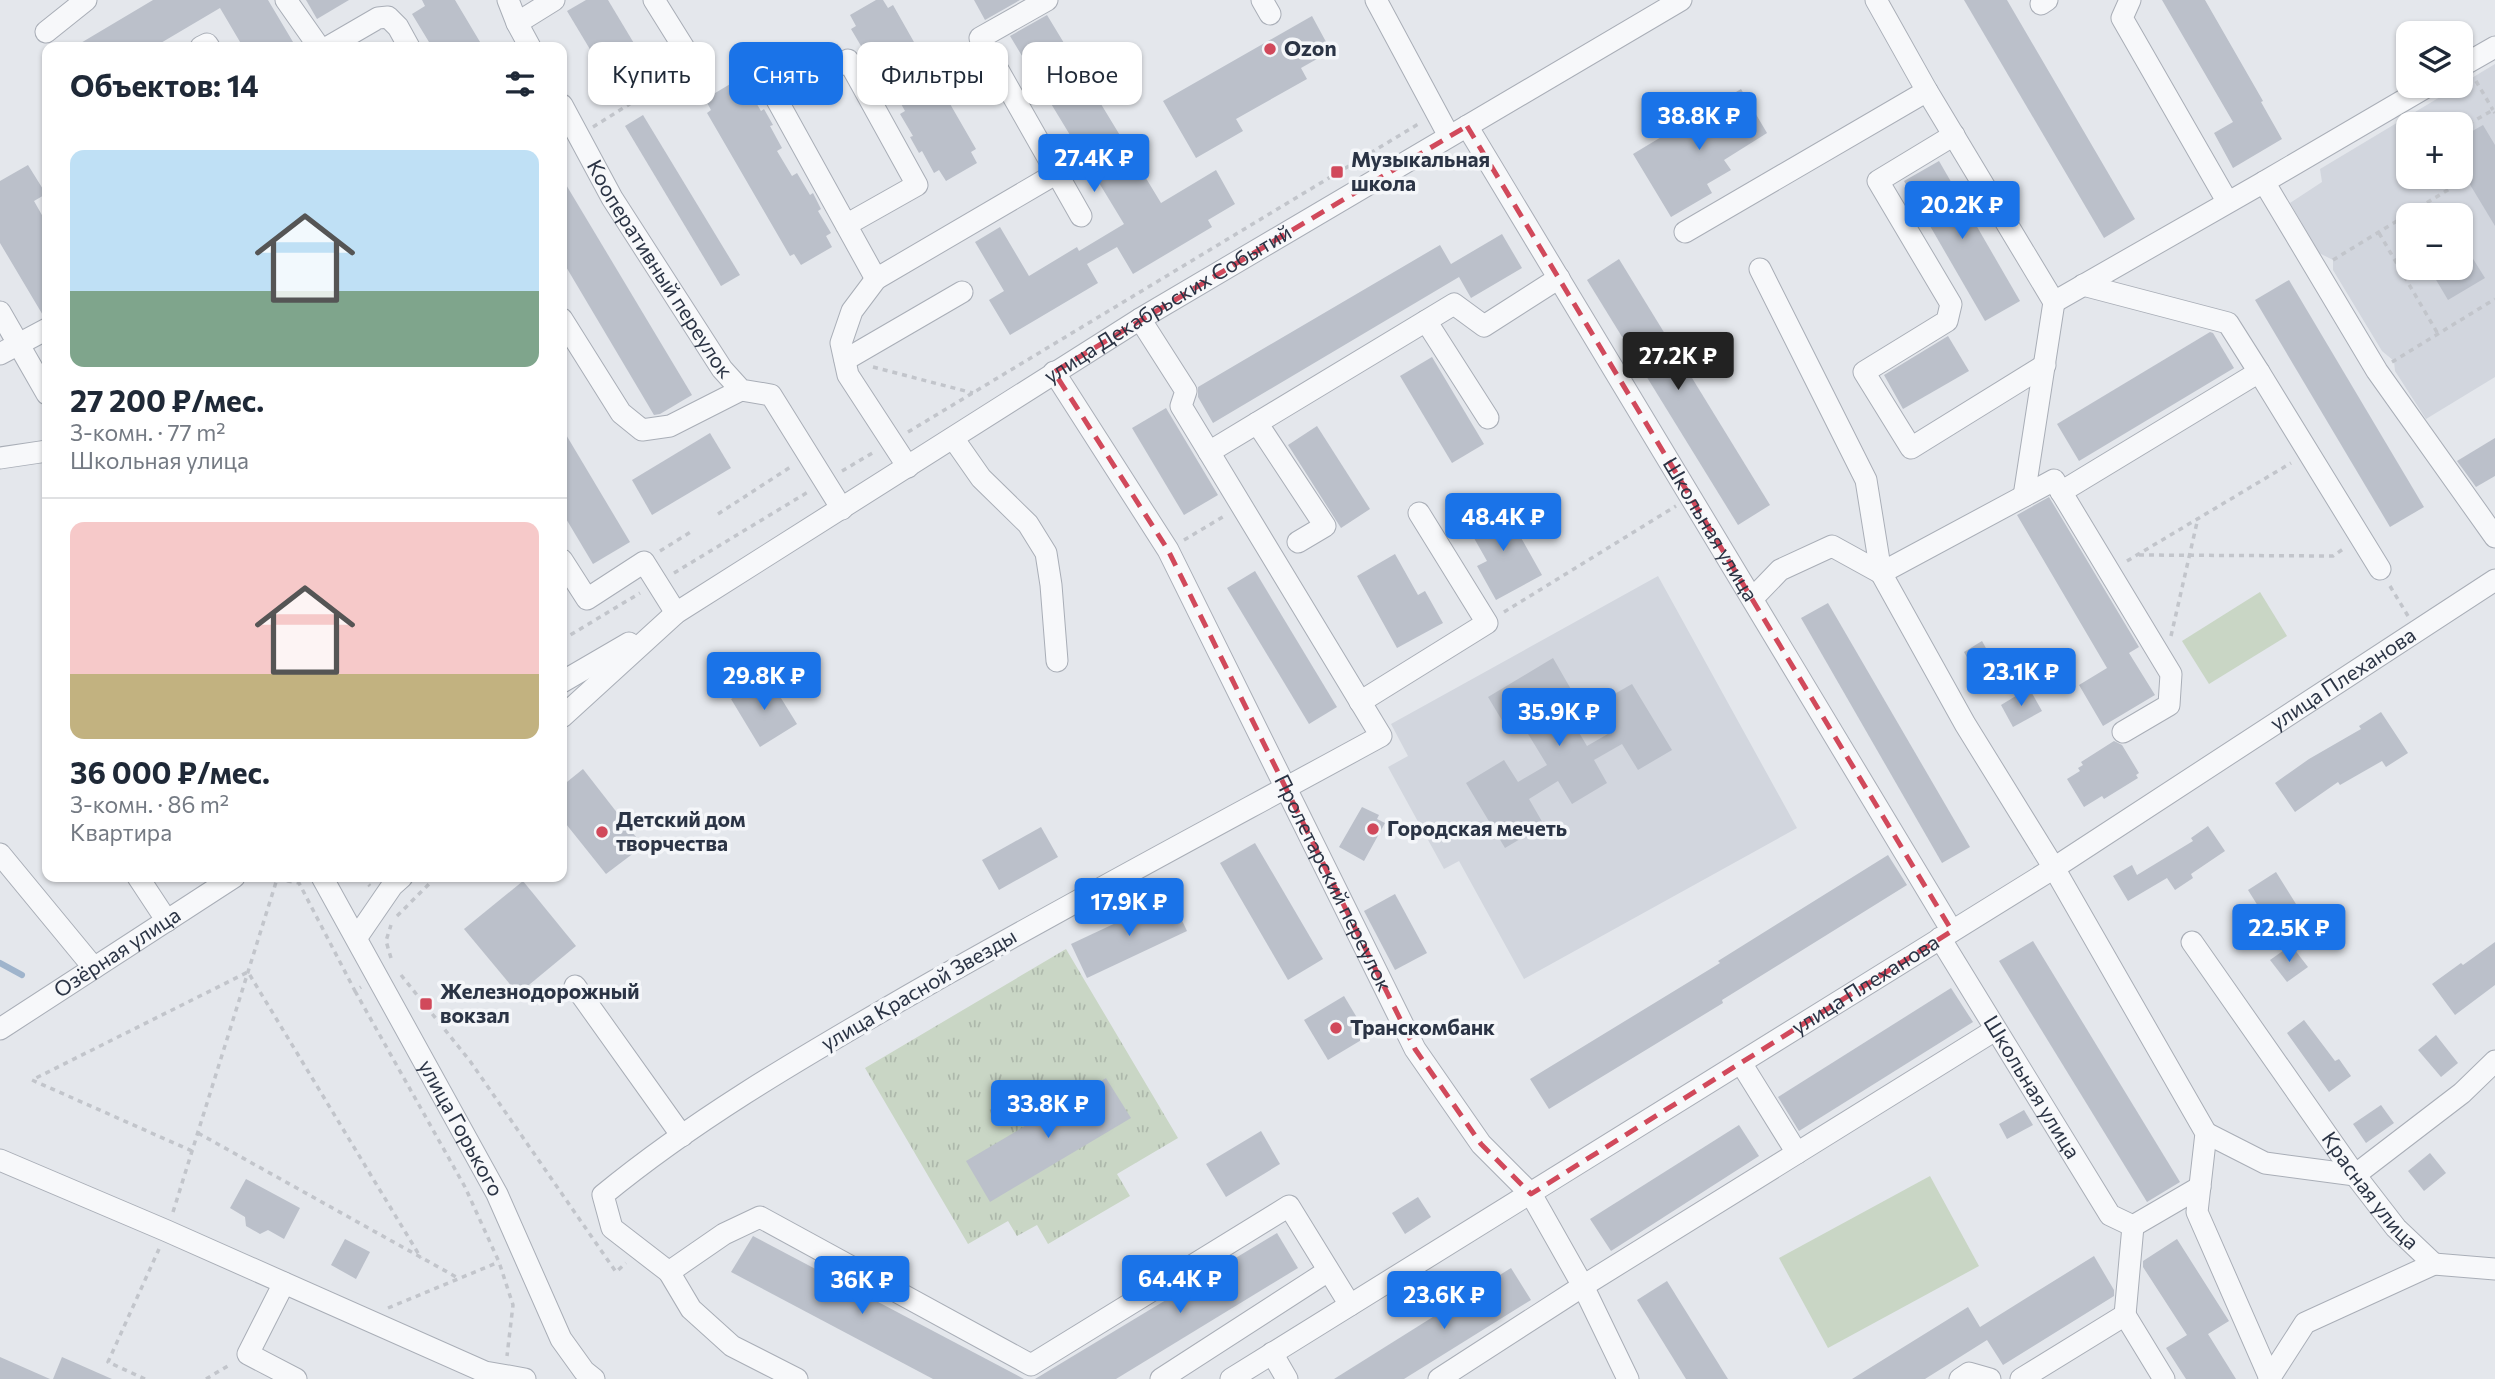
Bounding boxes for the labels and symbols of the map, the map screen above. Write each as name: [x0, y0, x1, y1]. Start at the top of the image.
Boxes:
place label: Ozon: [1284, 35, 1337, 60]
marker: Ozon: [1262, 41, 1278, 57]
pin: 38.8K ₽: [1634, 92, 1764, 152]
pin: 27.4K ₽: [1029, 134, 1159, 194]
place label: Музыкальная школа: [1351, 146, 1490, 195]
street label: Кооперативный переулок: [583, 155, 738, 383]
marker: Музыкальная школа: [1329, 164, 1345, 180]
pin: 20.2K ₽: [1897, 182, 2027, 241]
street label: улица Декабрьских Событий: [1039, 219, 1295, 388]
pin: 27.2K ₽: [1613, 332, 1743, 392]
street label: Школьная улица: [1658, 452, 1764, 605]
pin: 48.4K ₽: [1438, 494, 1568, 553]
street label: улица Плеханова: [2265, 621, 2420, 735]
pin: 23.1K ₽: [1956, 648, 2086, 708]
pin: 29.8K ₽: [699, 652, 829, 712]
pin: 35.9K ₽: [1494, 688, 1624, 748]
street label: Пролетарский переулок: [1270, 770, 1398, 995]
place label: Детский дом творчества: [616, 806, 746, 855]
place label: Городская мечеть: [1387, 815, 1567, 840]
marker: Городская мечеть: [1365, 821, 1381, 837]
marker: Детский дом творчества: [594, 824, 610, 840]
pin: 17.9K ₽: [1064, 878, 1194, 938]
street label: Озёрная улица: [49, 901, 185, 1002]
pin: 22.5K ₽: [2224, 904, 2354, 964]
street label: улица Красной Звезды: [816, 922, 1020, 1055]
street label: улица Плеханова: [1786, 928, 1943, 1039]
place label: Железнодорожный вокзал: [440, 978, 639, 1027]
marker: Железнодорожный вокзал: [418, 996, 434, 1012]
street label: Школьная улица: [1979, 1010, 2086, 1163]
place label: Транскомбанк: [1350, 1014, 1495, 1039]
marker: Транскомбанк: [1328, 1020, 1344, 1036]
street label: улица Горького: [414, 1055, 510, 1200]
pin: 33.8K ₽: [983, 1080, 1113, 1140]
street label: Красная улица: [2317, 1126, 2425, 1254]
pin: 36K ₽: [813, 1256, 911, 1316]
pin: 64.4K ₽: [1115, 1256, 1245, 1315]
pin: 23.6K ₽: [1379, 1272, 1509, 1331]

